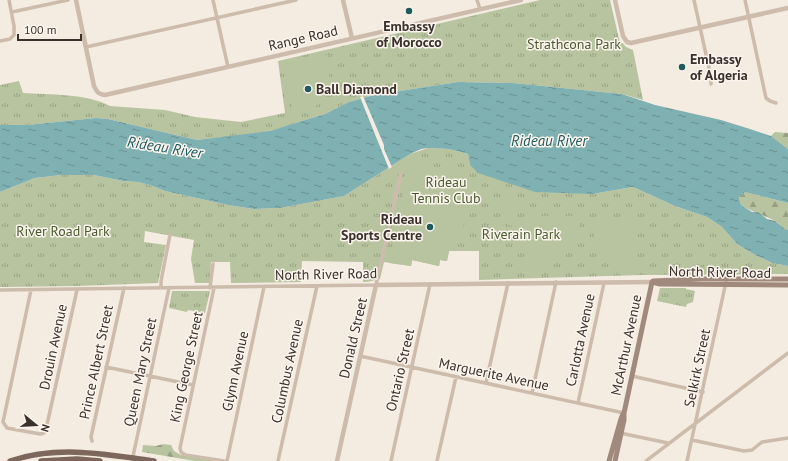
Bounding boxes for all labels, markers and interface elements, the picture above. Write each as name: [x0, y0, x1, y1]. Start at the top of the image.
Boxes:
marker: Embassy of Morocco: [404, 6, 414, 16]
scale bar: [18, 16, 81, 42]
place label: Embassy of Morocco: [376, 17, 442, 51]
street label: Range Road: [266, 21, 340, 55]
text: 100 m: [24, 22, 57, 37]
park label: Strathcona Park: [527, 35, 621, 53]
place label: Embassy of Algeria: [690, 50, 748, 84]
marker: Embassy of Algeria: [677, 62, 687, 72]
place label: Ball Diamond: [316, 80, 397, 98]
marker: Ball Diamond: [303, 84, 313, 94]
water label: Rideau River: [511, 131, 588, 150]
water label: Rideau River: [126, 132, 205, 163]
park label: Rideau Tennis Club: [412, 173, 480, 207]
place label: Rideau Sports Centre: [341, 210, 422, 244]
park label: River Road Park: [16, 222, 110, 240]
marker: Rideau Sports Centre: [425, 222, 435, 232]
park label: Riverain Park: [482, 225, 560, 243]
street label: North River Road: [669, 262, 771, 282]
street label: North River Road: [275, 264, 377, 284]
street label: Carlotta Avenue: [561, 292, 599, 388]
street label: McArthur Avenue: [607, 293, 645, 397]
street label: Donald Street: [335, 296, 371, 380]
street label: Drouin Avenue: [35, 302, 71, 392]
street label: Prince Albert Street: [75, 303, 117, 421]
street label: King George Street: [165, 310, 207, 424]
street label: Queen Mary Street: [120, 316, 160, 428]
street label: Columbus Avenue: [267, 317, 307, 425]
street label: Ontario Street: [382, 327, 418, 413]
street label: Selkirk Street: [680, 327, 714, 409]
street label: Glynn Avenue: [218, 329, 252, 413]
street label: Marguerite Avenue: [437, 354, 551, 394]
north arrow: [16, 405, 56, 445]
text: N: [38, 422, 53, 434]

